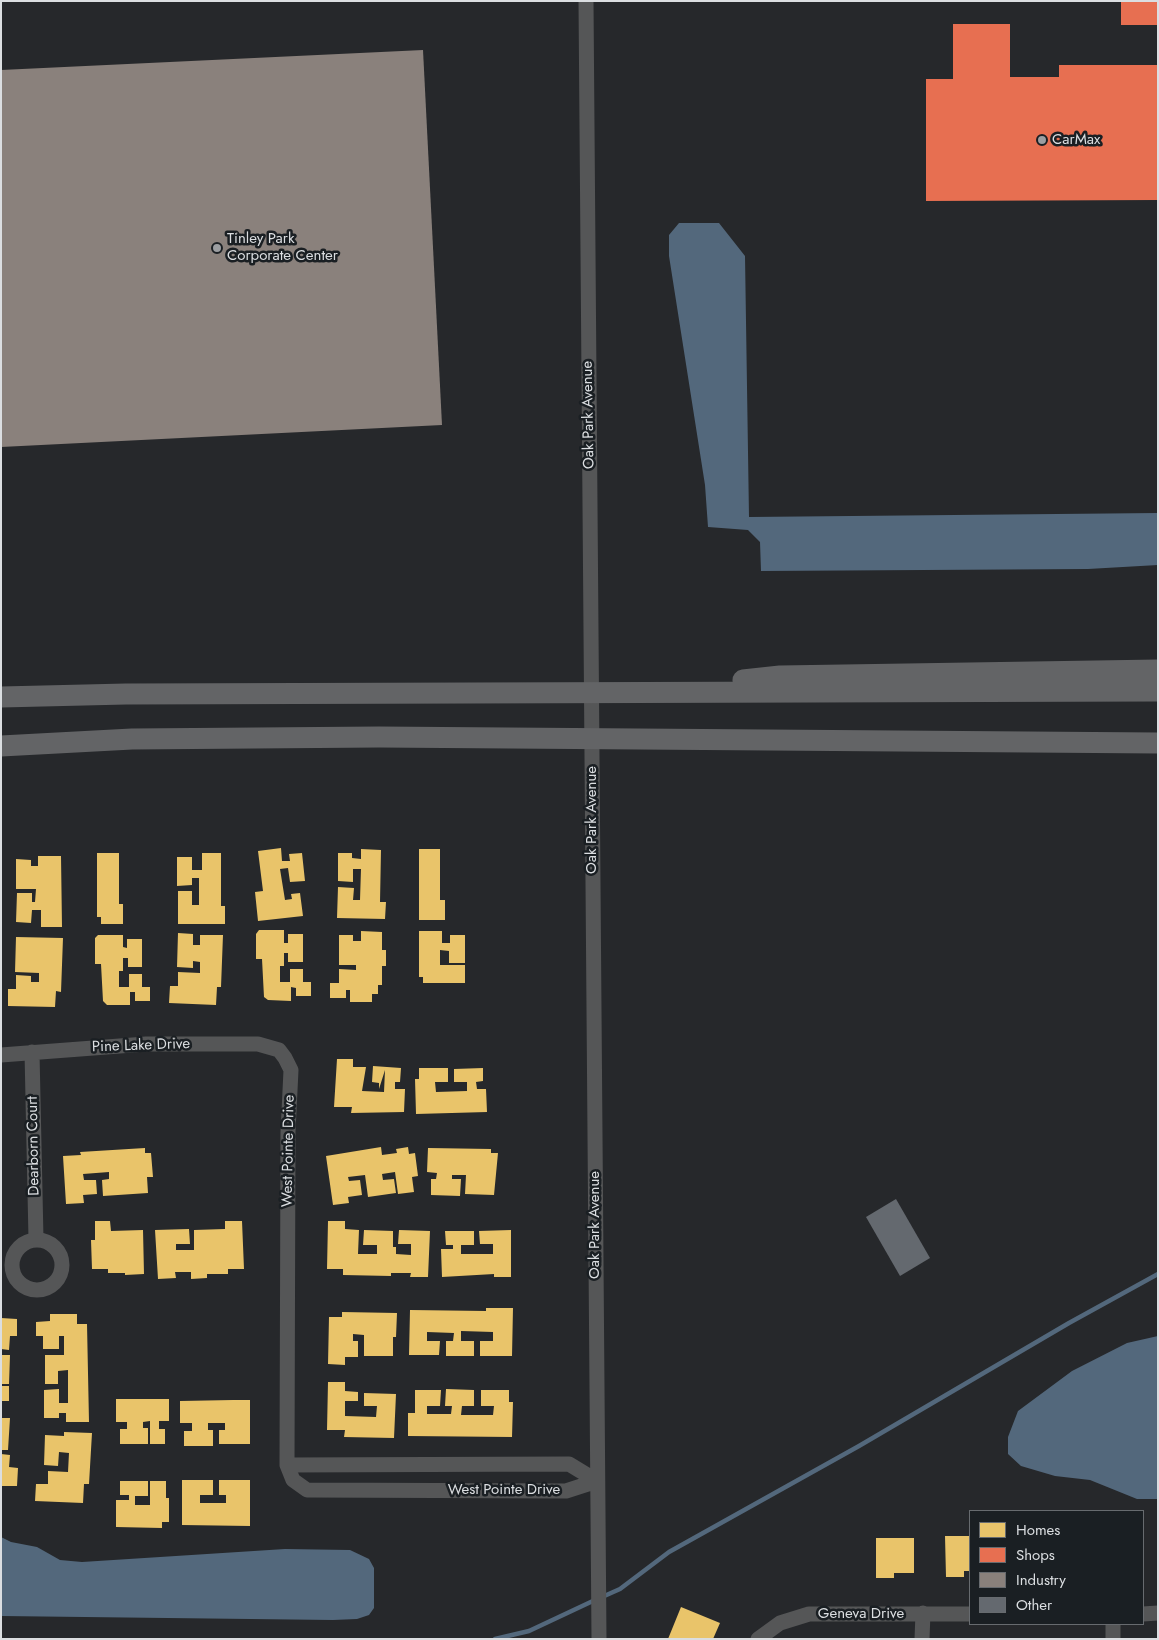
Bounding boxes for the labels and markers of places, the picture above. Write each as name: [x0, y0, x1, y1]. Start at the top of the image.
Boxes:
place label: CarMax: [1052, 131, 1100, 149]
marker: CarMax: [1036, 134, 1048, 146]
place label: Tinley Park Corporate Center: [227, 230, 338, 265]
marker: Tinley Park Corporate Center: [211, 242, 223, 254]

